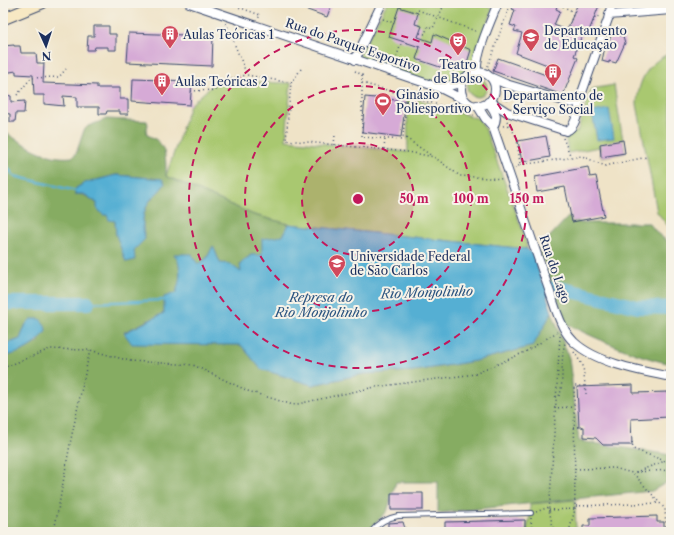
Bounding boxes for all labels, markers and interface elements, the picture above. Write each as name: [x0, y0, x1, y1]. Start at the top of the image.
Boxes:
street label: Rua do Parque Esportivo: [284, 15, 422, 75]
place label: Departamento de Educação: [544, 23, 627, 52]
building icon: Aulas Teóricas 1: [160, 24, 180, 49]
north arrow: [26, 26, 66, 66]
place label: Aulas Teóricas 1: [182, 27, 274, 42]
school or university icon: Departamento de Educação: [521, 27, 541, 52]
theatre icon: Teatro de Bolso: [448, 31, 468, 56]
text: N: [41, 49, 52, 63]
place label: Teatro de Bolso: [433, 57, 483, 86]
building icon: Departamento de Serviço Social: [543, 62, 563, 87]
building icon: Aulas Teóricas 2: [152, 71, 172, 96]
place label: Aulas Teóricas 2: [174, 74, 268, 89]
place label: Ginásio Poliesportivo: [396, 87, 471, 116]
place label: Departamento de Serviço Social: [503, 88, 603, 117]
sports icon: Ginásio Poliesportivo: [373, 91, 393, 116]
text: 50 m: [399, 191, 429, 206]
text: 100 m: [453, 191, 489, 206]
text: 150 m: [510, 191, 544, 206]
centre of rings: [351, 192, 365, 206]
street label: Rua do Lago: [536, 233, 574, 305]
place label: Universidade Federal de São Carlos: [350, 249, 471, 278]
school or university icon: Universidade Federal de São Carlos: [327, 253, 347, 278]
water label: Rio Monjolinho: [380, 282, 473, 302]
water label: Represa do Rio Monjolinho: [274, 289, 367, 320]

